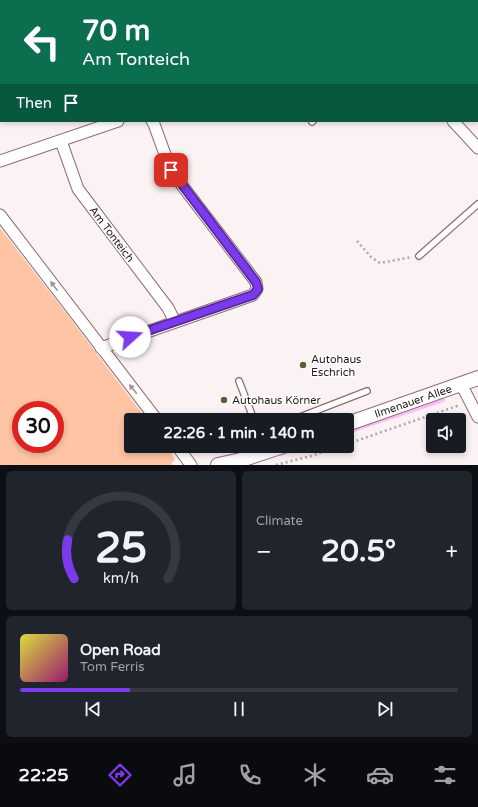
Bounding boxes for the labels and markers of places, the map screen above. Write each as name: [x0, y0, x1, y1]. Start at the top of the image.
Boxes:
pin: [154, 153, 188, 187]
place label: Autohaus Eschrich: [311, 353, 361, 379]
marker: Autohaus Eschrich: [298, 360, 308, 370]
place label: Autohaus Körner: [232, 394, 321, 407]
marker: Autohaus Körner: [219, 395, 229, 405]

